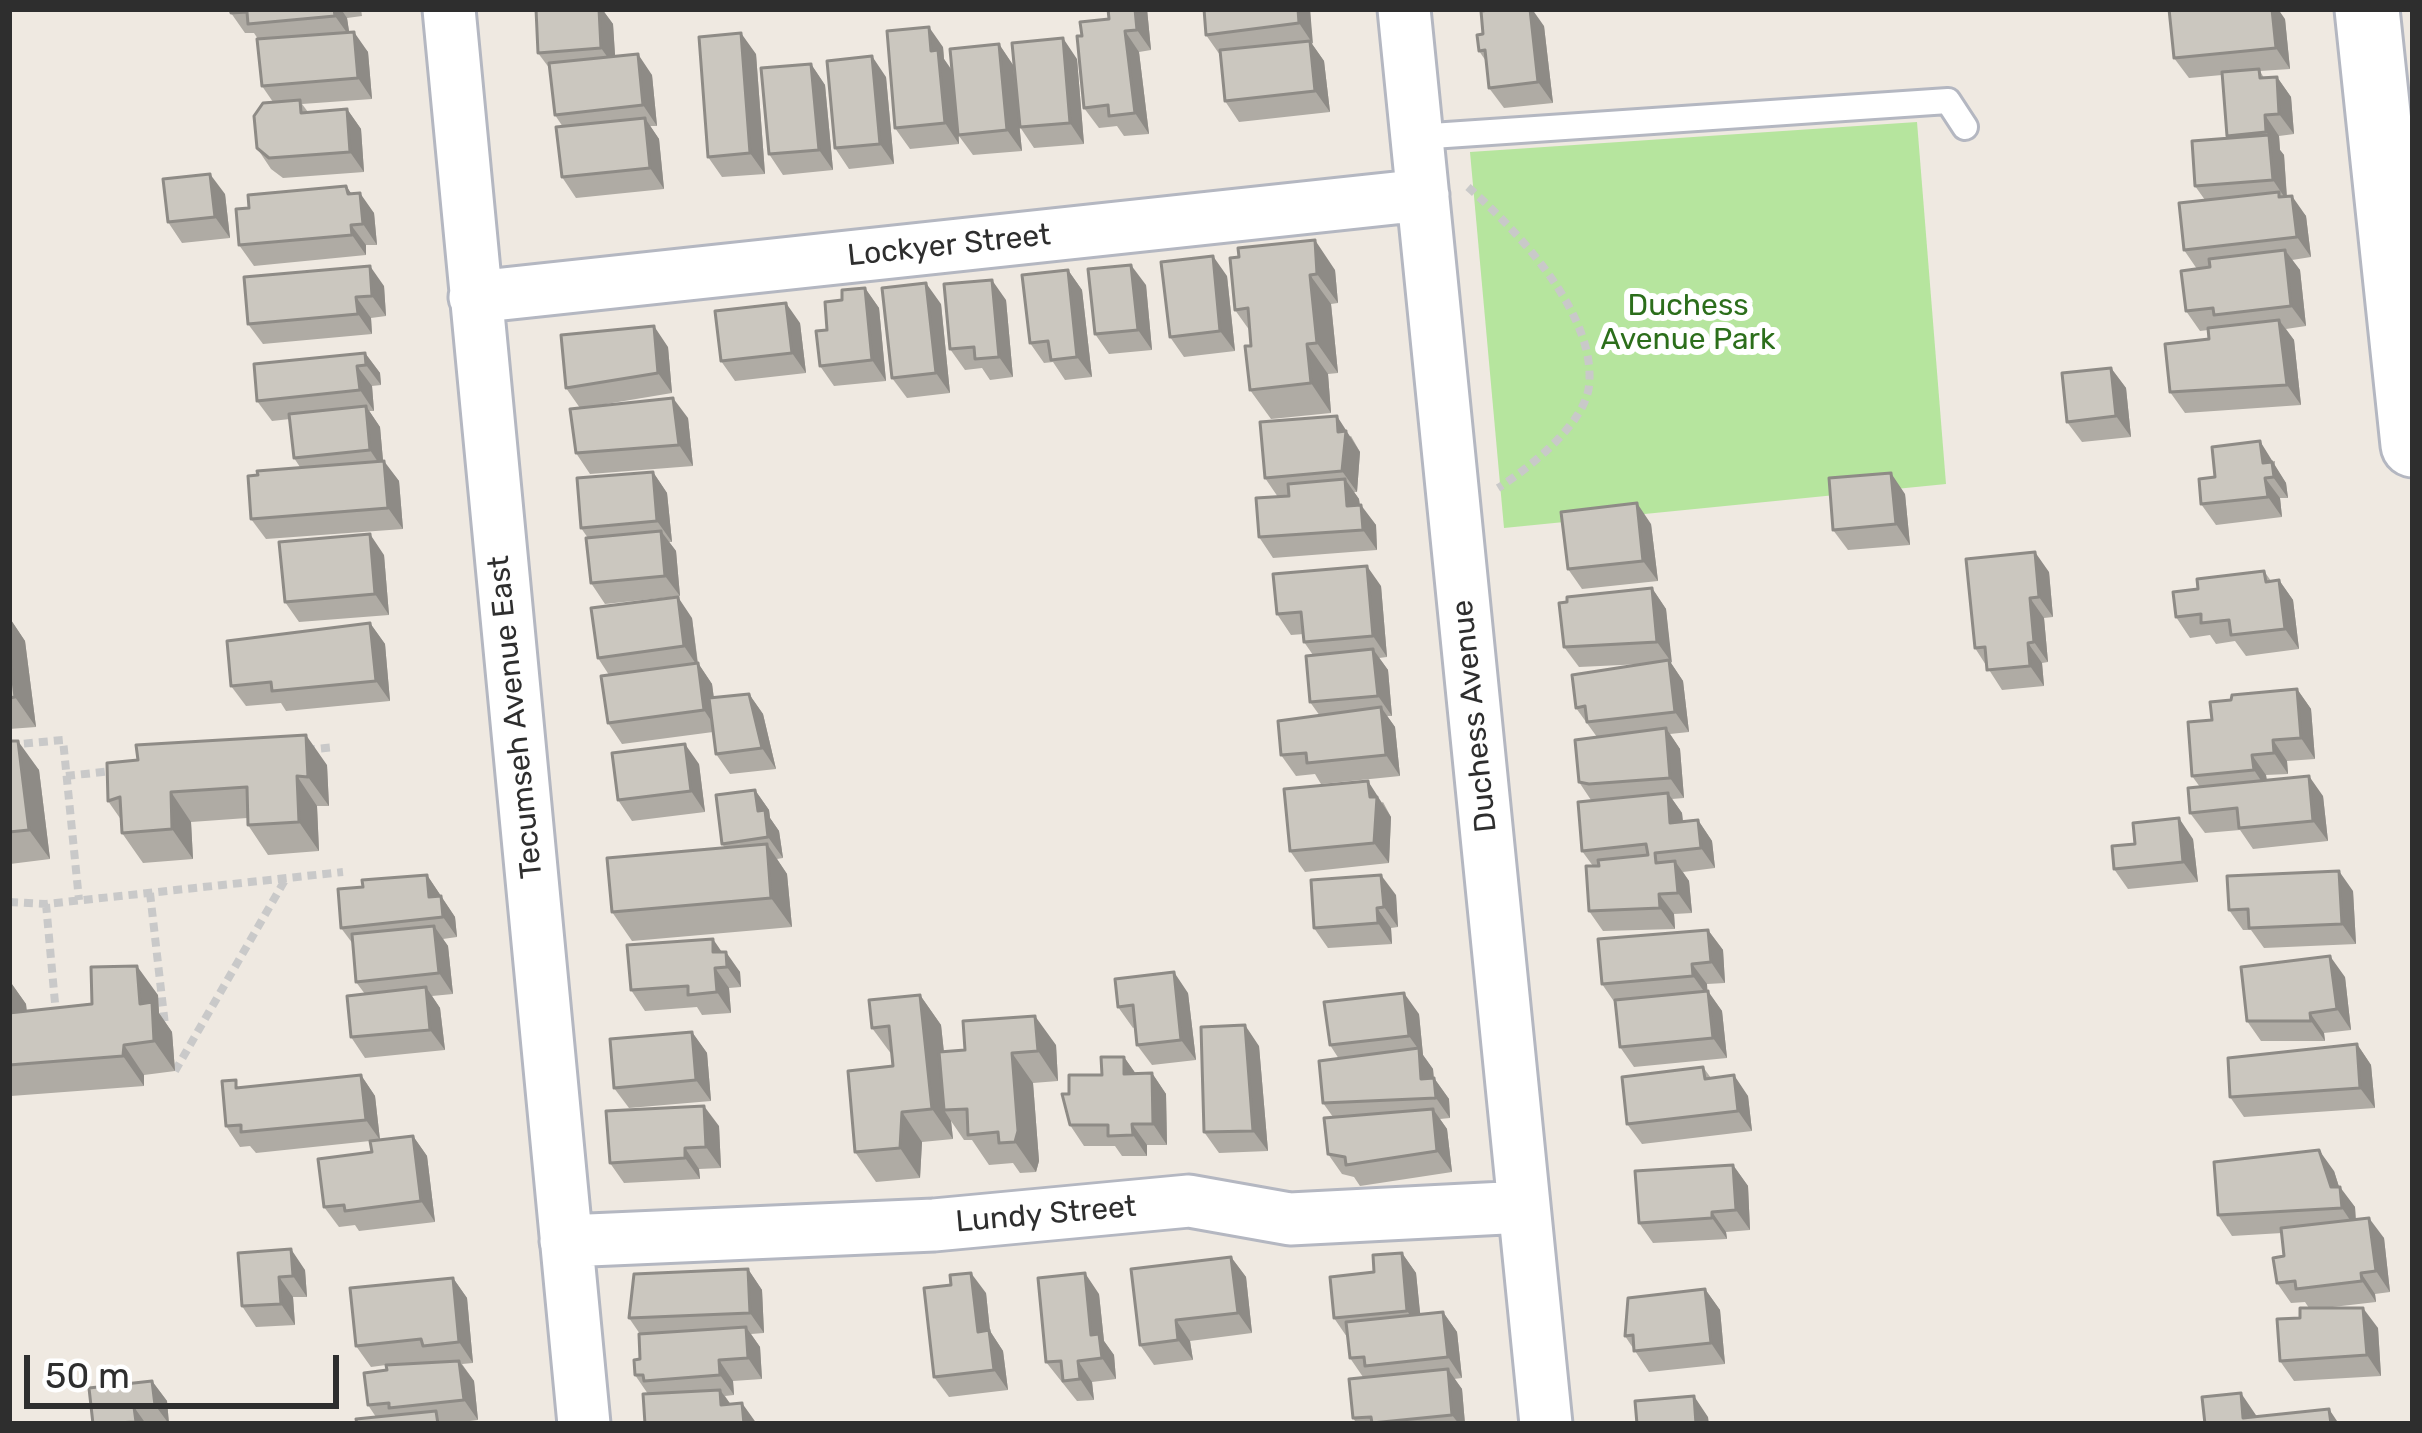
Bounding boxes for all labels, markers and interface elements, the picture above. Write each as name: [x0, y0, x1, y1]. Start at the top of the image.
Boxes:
street label: Lockyer Street: [846, 217, 1052, 275]
park label: Duchess Avenue Park: [1601, 288, 1775, 358]
street label: Tecumseh Avenue East: [481, 554, 551, 880]
street label: Duchess Avenue: [1445, 598, 1505, 834]
street label: Lundy Street: [954, 1189, 1138, 1241]
scale bar: [30, 1331, 345, 1405]
text: 50 m: [45, 1354, 130, 1397]

